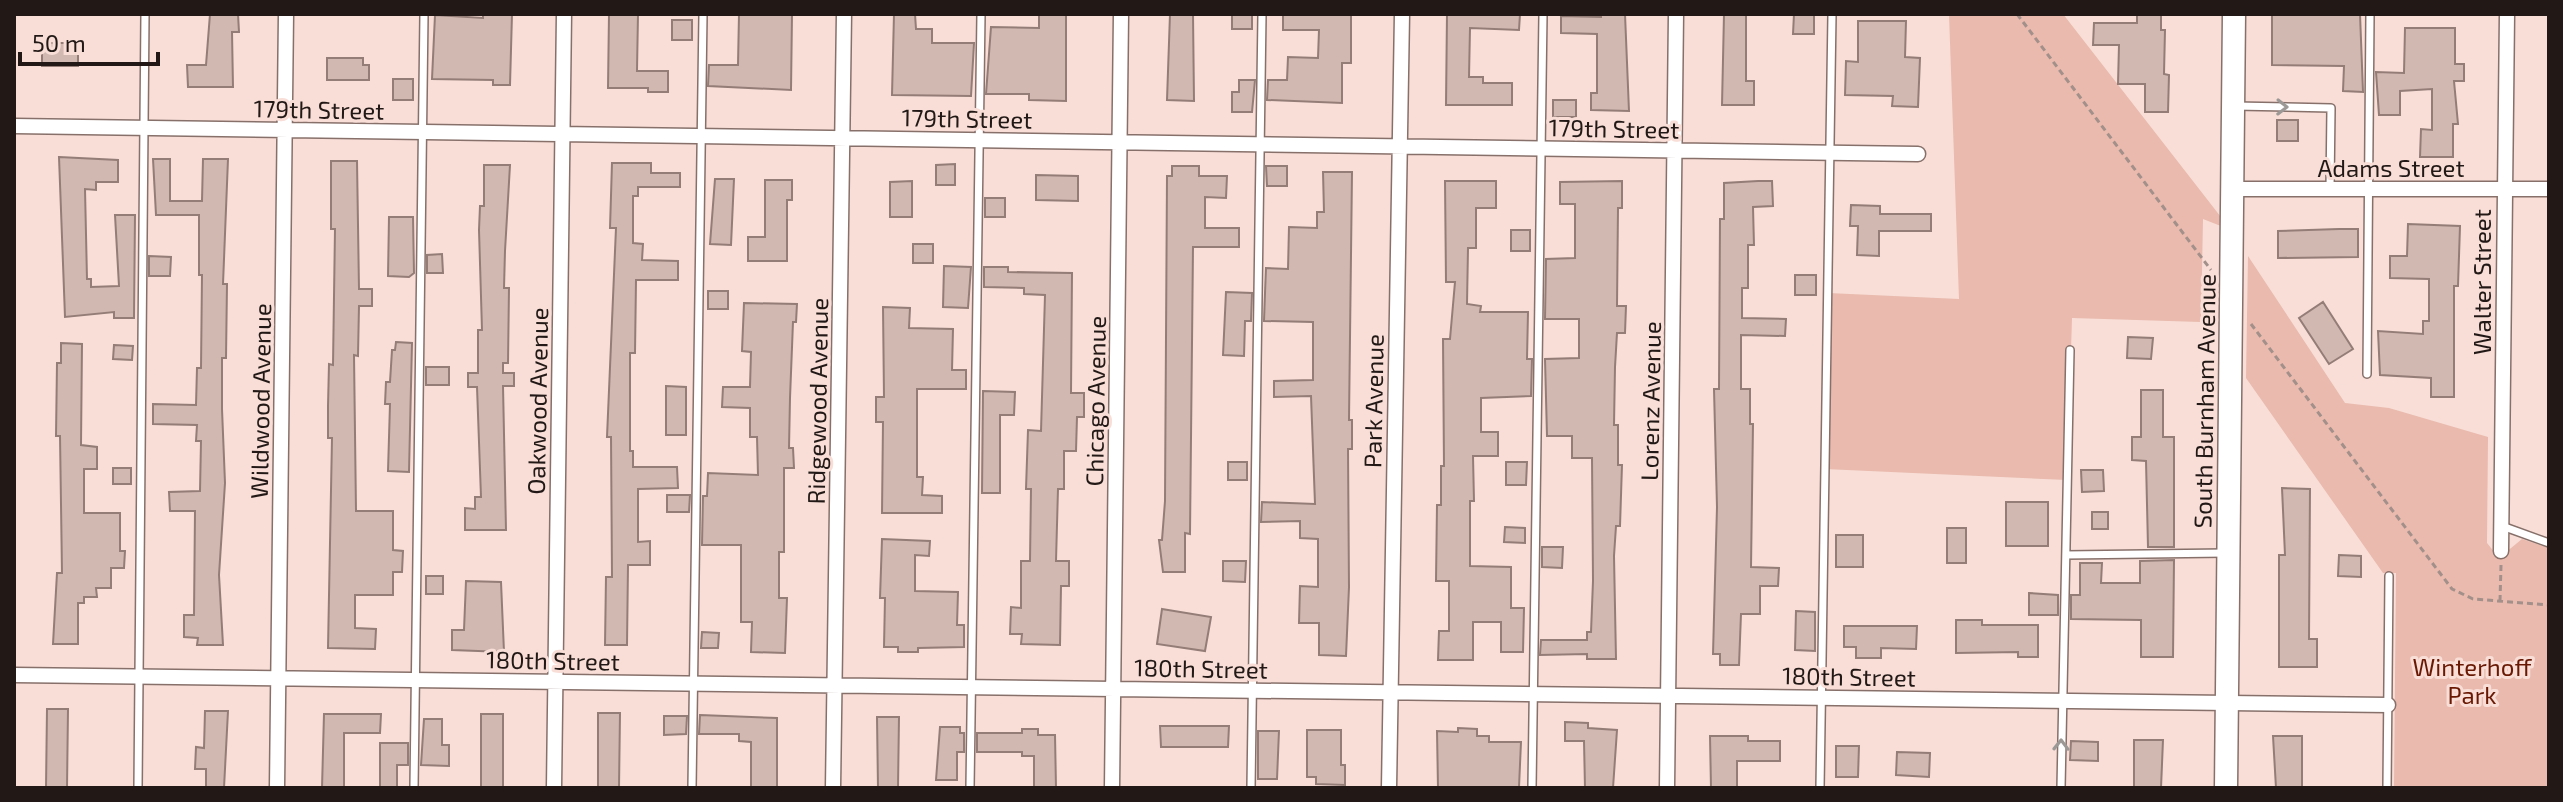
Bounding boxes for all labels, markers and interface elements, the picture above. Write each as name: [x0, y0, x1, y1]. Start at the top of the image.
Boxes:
scale bar: [20, 16, 158, 66]
text: 50 m: [32, 28, 86, 57]
street label: 179th Street: [253, 93, 385, 125]
one-way arrow: [2276, 99, 2289, 116]
street label: 179th Street: [901, 102, 1033, 134]
street label: 179th Street: [1548, 112, 1680, 144]
street label: Adams Street: [2317, 153, 2465, 182]
street label: Walter Street: [2467, 209, 2496, 355]
street label: South Burnham Avenue: [2187, 273, 2221, 529]
street label: Ridgewood Avenue: [801, 297, 833, 505]
street label: Wildwood Avenue: [244, 303, 276, 499]
street label: Oakwood Avenue: [521, 307, 553, 495]
street label: Chicago Avenue: [1079, 315, 1111, 487]
street label: Lorenz Avenue: [1634, 321, 1666, 481]
street label: Park Avenue: [1357, 334, 1389, 468]
street label: 180th Street: [486, 644, 620, 676]
street label: 180th Street: [1134, 652, 1268, 684]
park label: Winterhoff Park: [2413, 652, 2532, 709]
street label: 180th Street: [1782, 660, 1916, 692]
one-way arrow: [2053, 738, 2070, 751]

